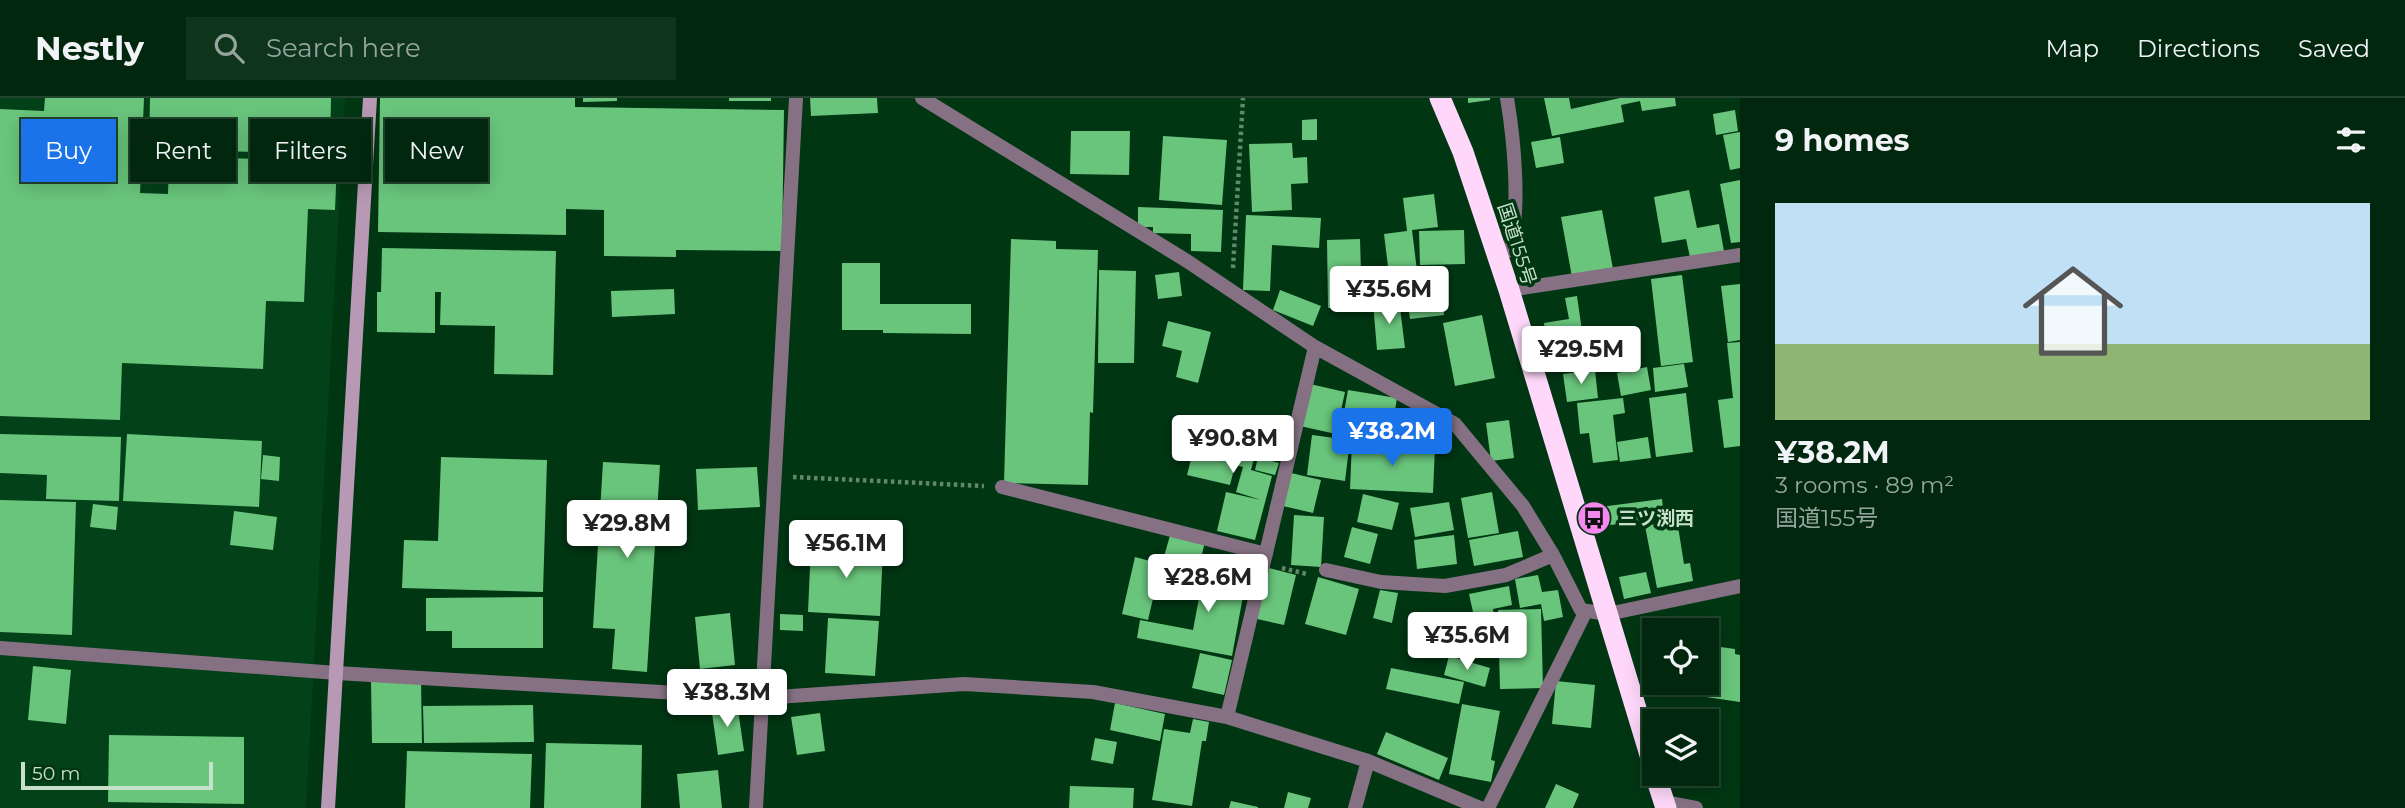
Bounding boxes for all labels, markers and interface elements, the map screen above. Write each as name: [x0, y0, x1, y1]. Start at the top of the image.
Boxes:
search box: [186, 17, 676, 80]
text: Nestly: [35, 28, 144, 68]
icon: search: [210, 29, 248, 67]
text: Search here: [266, 32, 421, 64]
text: Map: [2046, 34, 2099, 63]
text: Directions: [2137, 34, 2260, 63]
text: Saved: [2298, 34, 2370, 63]
chip: Buy: [21, 119, 116, 182]
chip: Rent: [130, 119, 236, 182]
chip: Filters: [250, 119, 371, 182]
chip: New: [385, 119, 488, 182]
icon: filters: [2332, 121, 2370, 159]
text: 9 homes: [1775, 122, 1910, 159]
street label: 国道155号: [1493, 200, 1541, 288]
icon: home: [2010, 248, 2136, 374]
pin: ¥35.6M: [1332, 266, 1446, 326]
text: ¥35.6M: [1346, 275, 1432, 303]
pin: ¥29.5M: [1524, 327, 1638, 386]
text: ¥29.5M: [1538, 335, 1624, 363]
pin: ¥38.2M: [1335, 408, 1449, 468]
pin: ¥90.8M: [1176, 416, 1290, 475]
text: ¥38.2M: [1348, 417, 1436, 445]
text: ¥90.8M: [1188, 424, 1278, 452]
text: ¥38.2M: [1775, 434, 1890, 471]
text: 3 rooms · 89 m²: [1775, 471, 1954, 499]
bus stop icon: 三ツ渕西: [1575, 499, 1613, 537]
pin: ¥29.8M: [570, 500, 684, 560]
text: 国道155号: [1775, 504, 1878, 532]
place label: 三ツ渕西: [1618, 507, 1694, 530]
text: ¥29.8M: [583, 509, 671, 537]
pin: ¥56.1M: [789, 520, 903, 580]
text: ¥56.1M: [805, 529, 887, 557]
pin: ¥28.6M: [1151, 554, 1265, 614]
text: ¥28.6M: [1164, 563, 1252, 591]
pin: ¥35.6M: [1410, 612, 1524, 672]
map controls: [1642, 618, 1719, 786]
button: locate: [1642, 618, 1719, 695]
text: ¥35.6M: [1424, 621, 1510, 649]
pin: ¥38.3M: [670, 670, 784, 729]
text: ¥38.3M: [683, 678, 771, 706]
button: layers: [1642, 709, 1719, 786]
scale bar: [21, 759, 214, 791]
text: 50 m: [32, 762, 80, 785]

